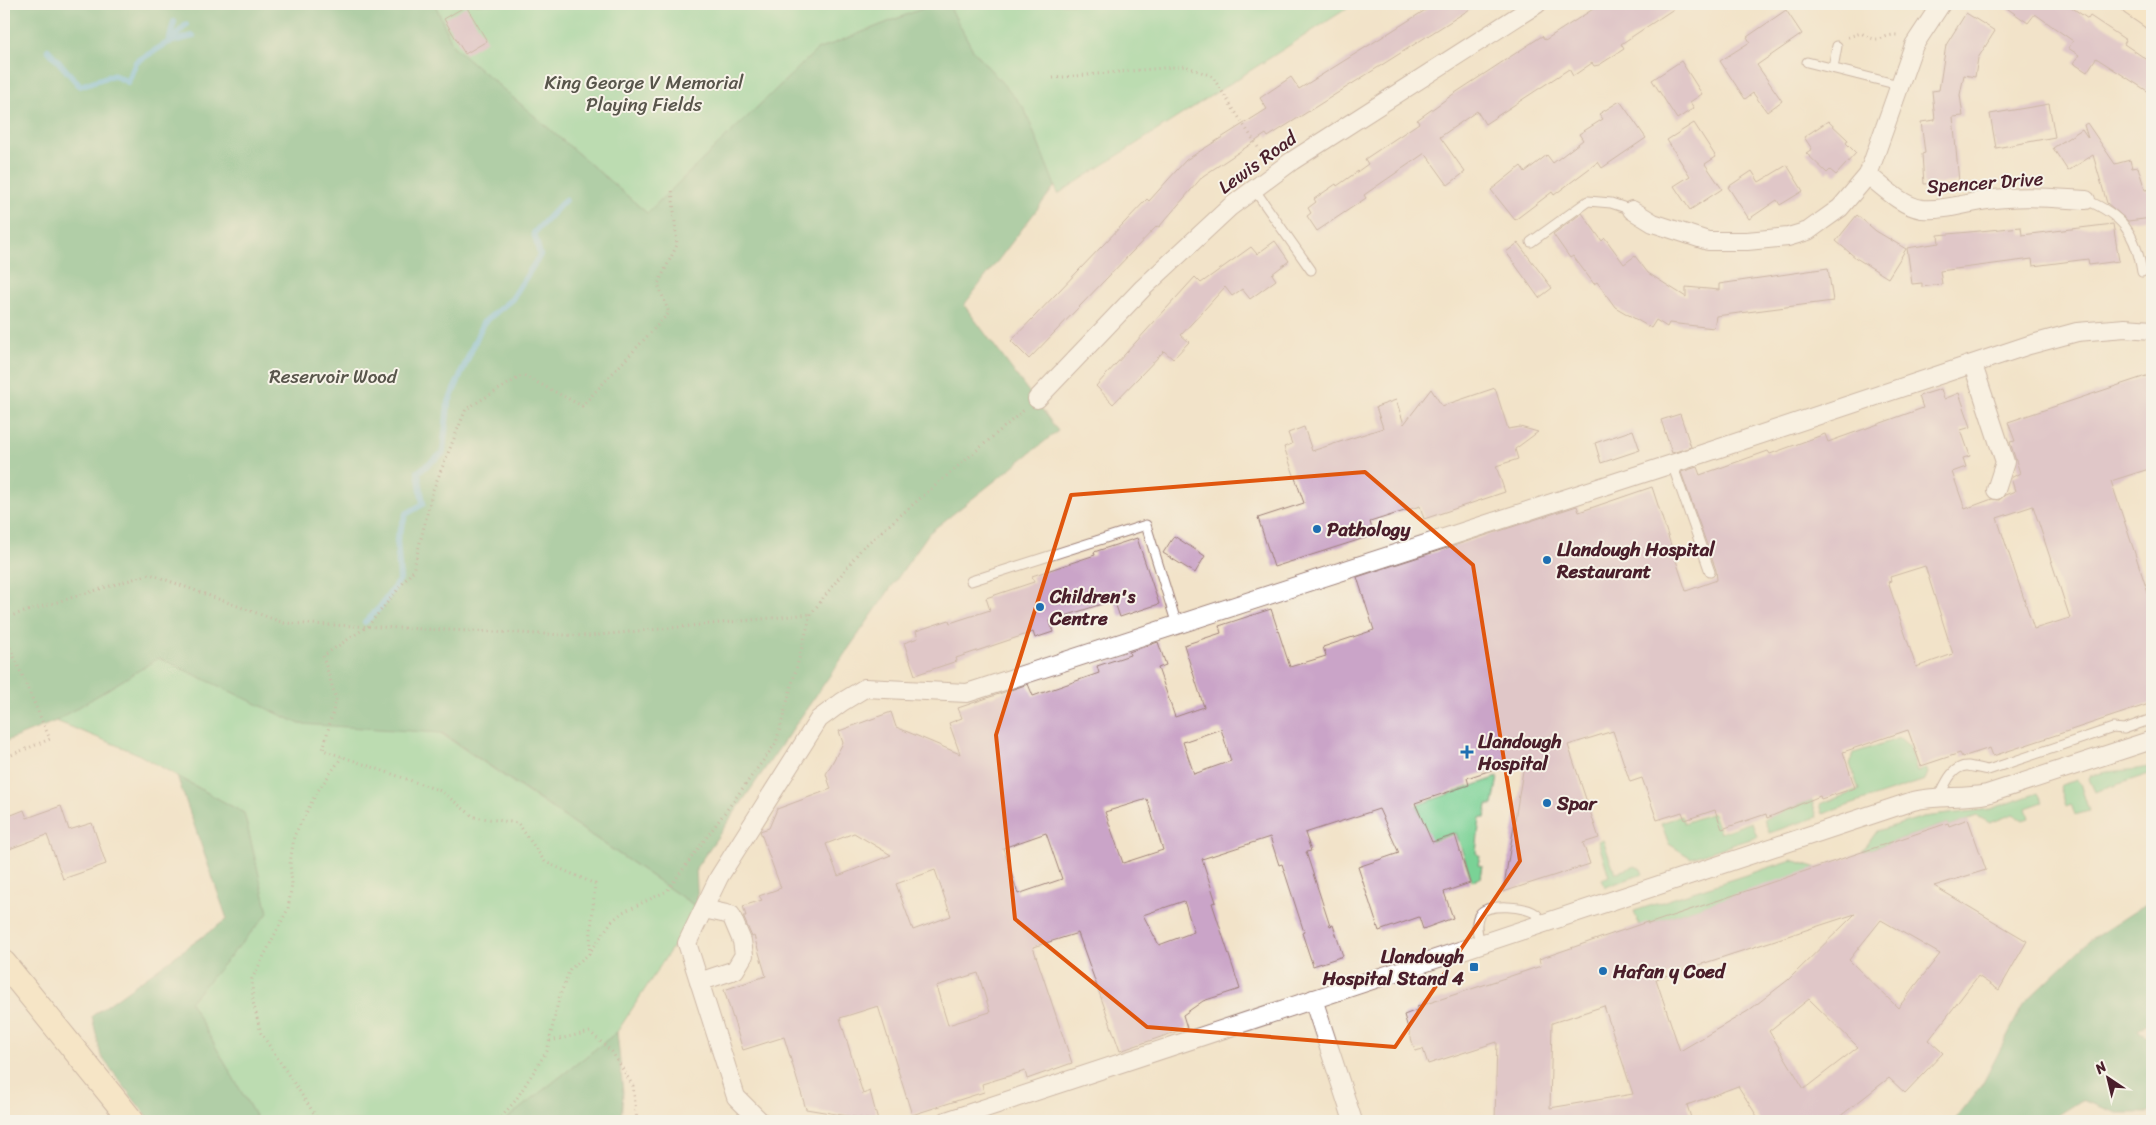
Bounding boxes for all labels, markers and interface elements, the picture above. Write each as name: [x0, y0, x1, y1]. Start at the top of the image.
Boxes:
park label: King George V Memorial Playing Fields: [545, 66, 744, 121]
street label: Lewis Road: [1211, 121, 1305, 203]
street label: Spencer Drive: [1926, 162, 2045, 203]
park label: Reservoir Wood: [269, 360, 398, 393]
place label: Pathology: [1327, 513, 1411, 546]
marker: Pathology: [1311, 523, 1323, 535]
place label: Llandough Hospital Restaurant: [1556, 533, 1715, 588]
marker: Llandough Hospital Restaurant: [1541, 554, 1553, 566]
place label: Children's Centre: [1049, 580, 1136, 635]
marker: Children's Centre: [1034, 601, 1046, 613]
place label: Llandough Hospital: [1477, 725, 1561, 780]
marker: Llandough Hospital: [1460, 745, 1474, 759]
place label: Spar: [1556, 787, 1599, 820]
marker: Spar: [1541, 797, 1553, 809]
place label: Llandough Hospital Stand 4: [1321, 940, 1464, 995]
place label: Hafan y Coed: [1612, 955, 1727, 988]
marker: Llandough Hospital Stand 4: [1468, 961, 1480, 973]
marker: Hafan y Coed: [1597, 965, 1609, 977]
north arrow: [2084, 1052, 2134, 1102]
text: N: [2089, 1055, 2112, 1081]

